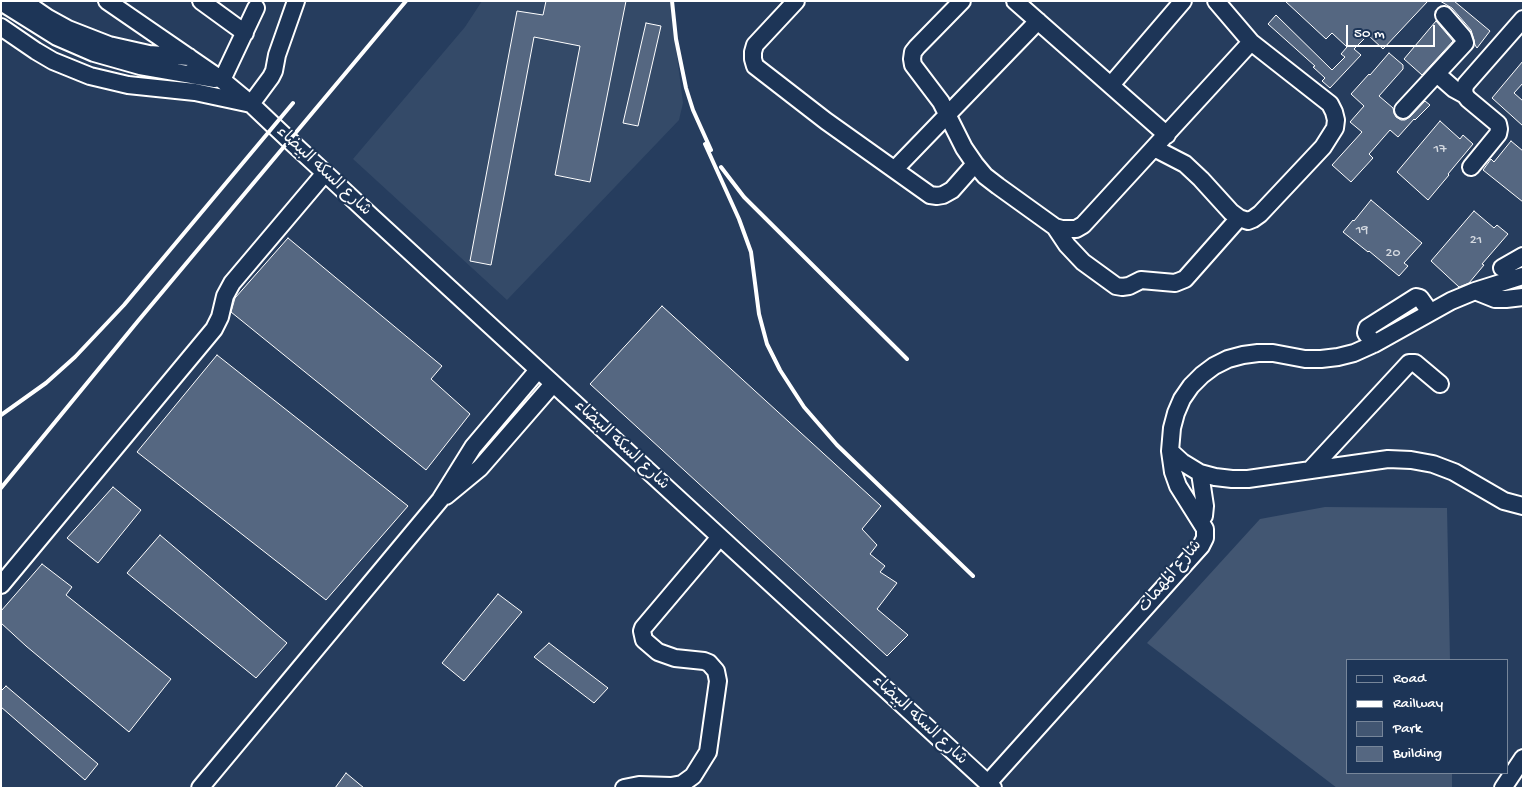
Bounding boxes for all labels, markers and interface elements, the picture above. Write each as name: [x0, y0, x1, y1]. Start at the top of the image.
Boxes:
scale bar: [1349, 15, 1438, 47]
text: 50 m: [1354, 25, 1385, 43]
street label: شارع السكه البيضاء: [271, 123, 375, 221]
house number: 17: [1434, 142, 1446, 158]
house number: 19: [1356, 223, 1368, 239]
house number: 21: [1470, 233, 1482, 249]
house number: 20: [1386, 246, 1400, 262]
street label: شارع السكه البيضاء: [569, 397, 673, 495]
street label: شارع المهمات: [1135, 537, 1207, 617]
legend: [1346, 659, 1509, 774]
text: Road: [1393, 670, 1426, 688]
street label: شارع السكه البيضاء: [867, 672, 971, 770]
text: Railway: [1393, 695, 1443, 713]
text: Park: [1393, 720, 1422, 738]
text: Building: [1393, 745, 1442, 763]

